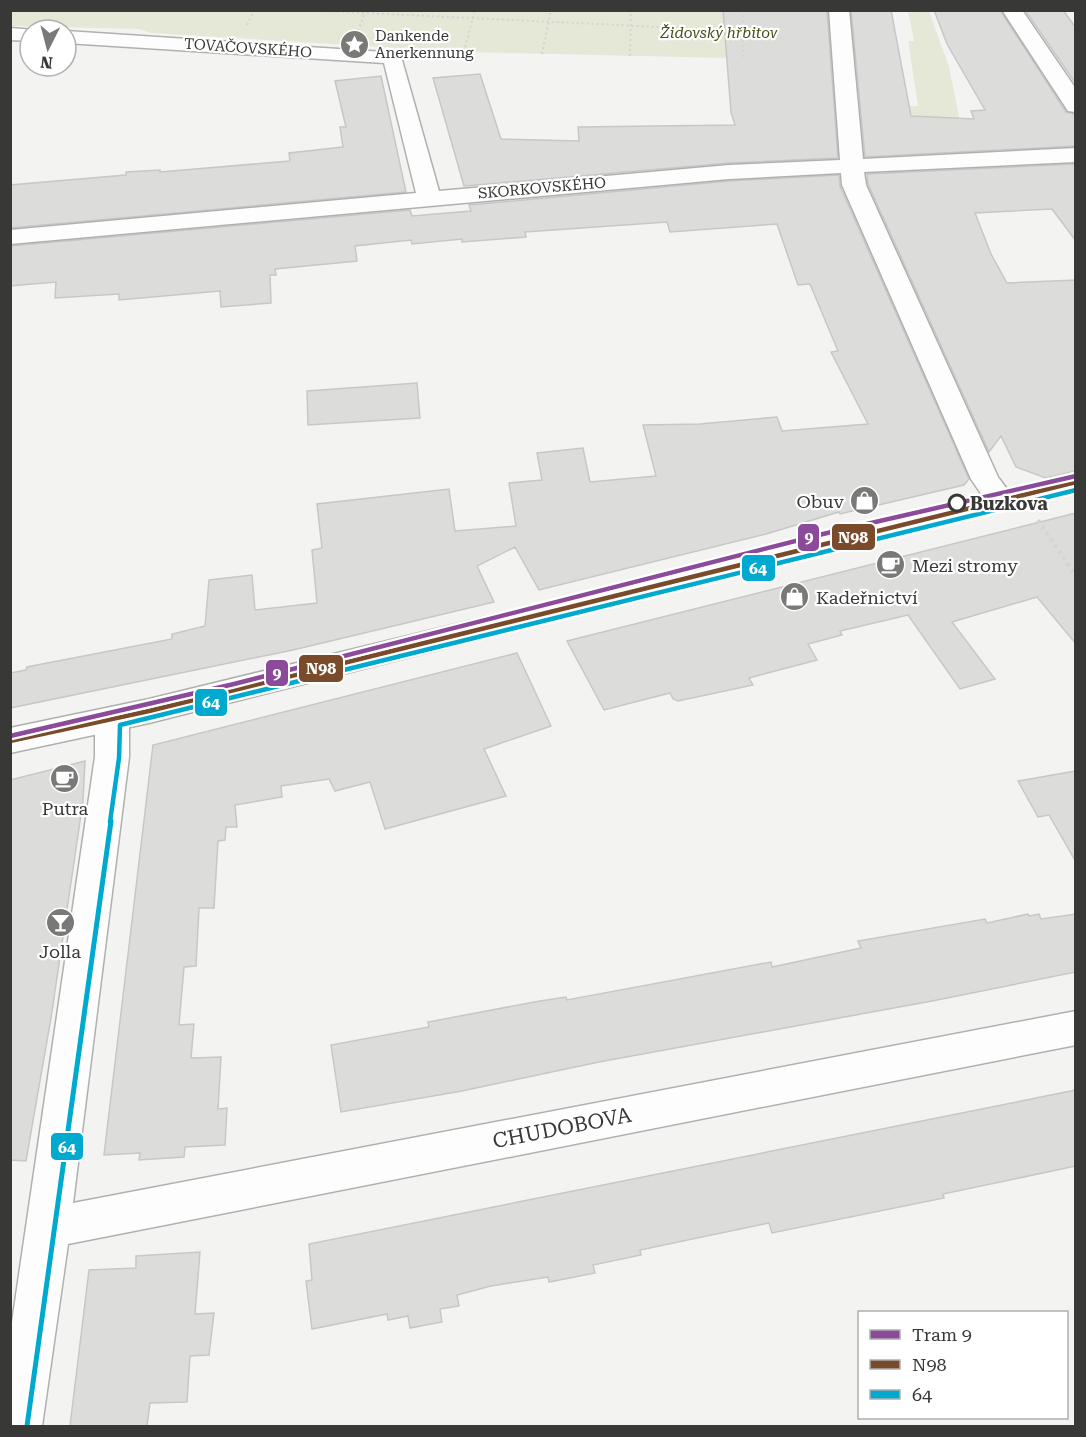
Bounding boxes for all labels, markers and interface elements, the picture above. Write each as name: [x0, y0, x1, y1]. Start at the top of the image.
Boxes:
north arrow: [18, 18, 78, 78]
park label: Židovský hřbitov: [660, 24, 778, 42]
place label: Dankende Anerkennung: [375, 27, 474, 62]
place icon: Dankende Anerkennung: [338, 29, 370, 61]
street label: TOVAČOVSKÉHO: [183, 35, 313, 61]
text: N: [39, 52, 54, 73]
street label: SKORKOVSKÉHO: [477, 173, 607, 203]
shop icon: Obuv: [849, 485, 881, 517]
place label: Obuv: [796, 491, 845, 512]
place label: Buzkova: [970, 493, 1048, 514]
marker: Buzkova: [948, 494, 966, 512]
line badge: 9: [797, 523, 820, 552]
line badge: N98: [831, 523, 876, 551]
text: 9: [805, 528, 814, 547]
text: N98: [838, 528, 868, 547]
cafe icon: Mezi stromy: [875, 549, 907, 581]
line badge: 64: [741, 554, 776, 582]
place label: Mezi stromy: [912, 555, 1018, 576]
text: 64: [749, 559, 767, 578]
shop icon: Kadeřnictví: [779, 581, 811, 613]
place label: Kadeřnictví: [816, 587, 918, 608]
line badge: N98: [298, 654, 344, 683]
line badge: 9: [265, 659, 289, 687]
text: N98: [306, 659, 336, 678]
text: 9: [273, 664, 282, 683]
line badge: 64: [194, 688, 228, 717]
text: 64: [202, 693, 220, 712]
cafe icon: Putra: [49, 763, 81, 795]
place label: Putra: [42, 798, 89, 819]
bar icon: Jolla: [44, 906, 76, 938]
place label: Jolla: [39, 941, 81, 962]
street label: CHUDOBOVA: [491, 1103, 634, 1153]
line badge: 64: [50, 1132, 84, 1161]
text: 64: [58, 1138, 76, 1157]
legend: [858, 1311, 1068, 1419]
text: Tram 9: [912, 1324, 972, 1345]
text: N98: [912, 1354, 947, 1375]
text: 64: [912, 1384, 932, 1405]

